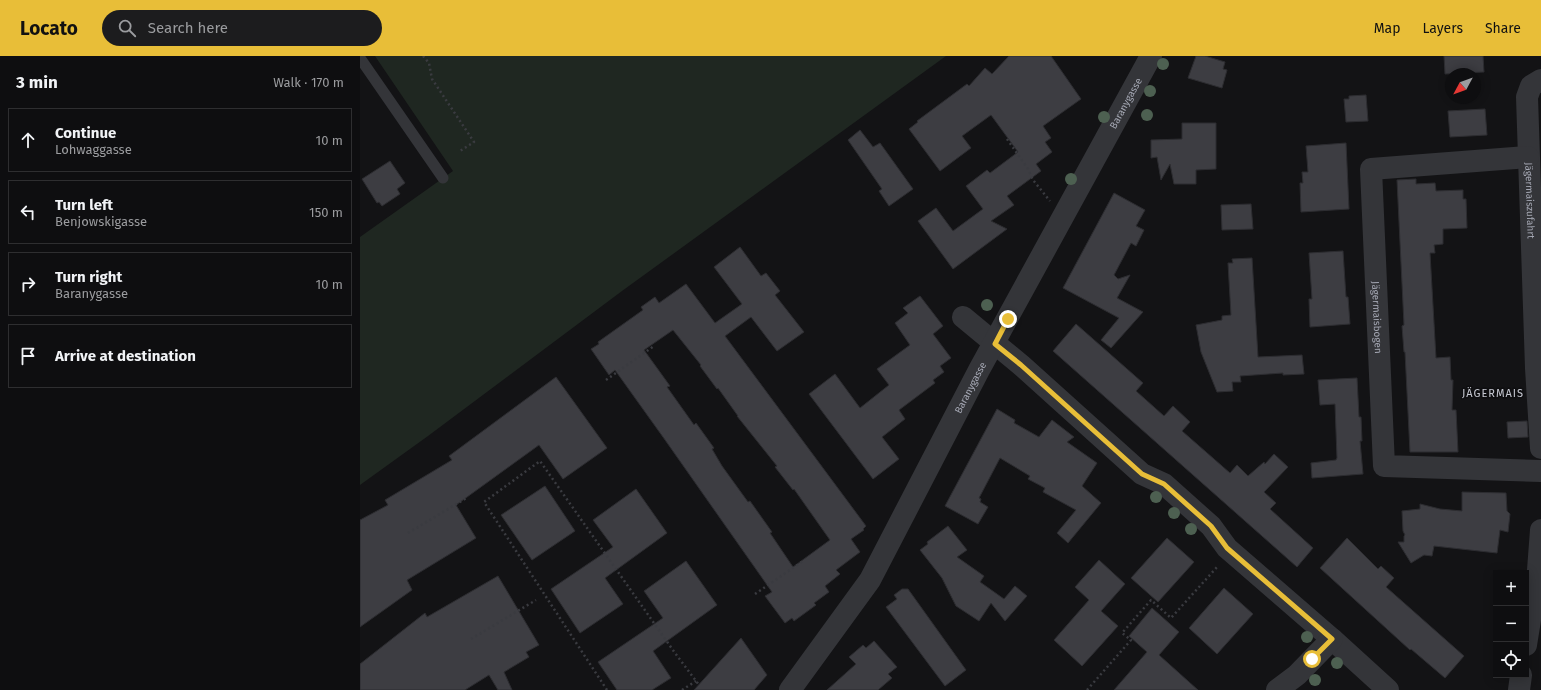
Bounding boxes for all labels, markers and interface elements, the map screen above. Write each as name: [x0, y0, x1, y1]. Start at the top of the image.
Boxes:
search box: [102, 10, 382, 46]
text: Locato: [20, 17, 78, 40]
icon: search: [116, 17, 138, 39]
text: Search here: [148, 19, 228, 37]
text: Map: [1374, 20, 1400, 37]
text: Layers: [1422, 20, 1463, 37]
text: Share: [1485, 20, 1521, 37]
north arrow: [1445, 68, 1481, 104]
text: 3 min: [16, 72, 58, 93]
text: Walk · 170 m: [273, 75, 344, 90]
street label: Baranygasse: [1107, 76, 1145, 131]
text: Continue: [55, 124, 116, 142]
icon: ahead: [17, 129, 39, 151]
text: 10 m: [316, 133, 343, 148]
text: Lohwaggasse: [55, 142, 132, 157]
street label: Jägermaiszufahrt: [1522, 162, 1537, 239]
text: Turn left: [55, 196, 113, 214]
icon: left: [17, 201, 39, 223]
text: 150 m: [309, 205, 343, 220]
text: Benjowskigasse: [55, 214, 147, 229]
text: Turn right: [55, 268, 122, 286]
icon: right: [17, 273, 39, 295]
text: 10 m: [316, 277, 343, 292]
street label: Jägermaisbogen: [1369, 281, 1384, 354]
text: Baranygasse: [55, 286, 128, 301]
route end: [999, 310, 1017, 328]
icon: arrive: [17, 345, 39, 367]
text: Arrive at destination: [55, 347, 196, 365]
street label: Baranygasse: [953, 360, 989, 416]
district label: JÄGERMAIS: [1462, 386, 1524, 400]
map controls: [1493, 570, 1529, 678]
button: +: [1493, 570, 1529, 606]
button: −: [1493, 606, 1529, 642]
button: locate: [1493, 642, 1529, 678]
route start: [1303, 650, 1321, 668]

